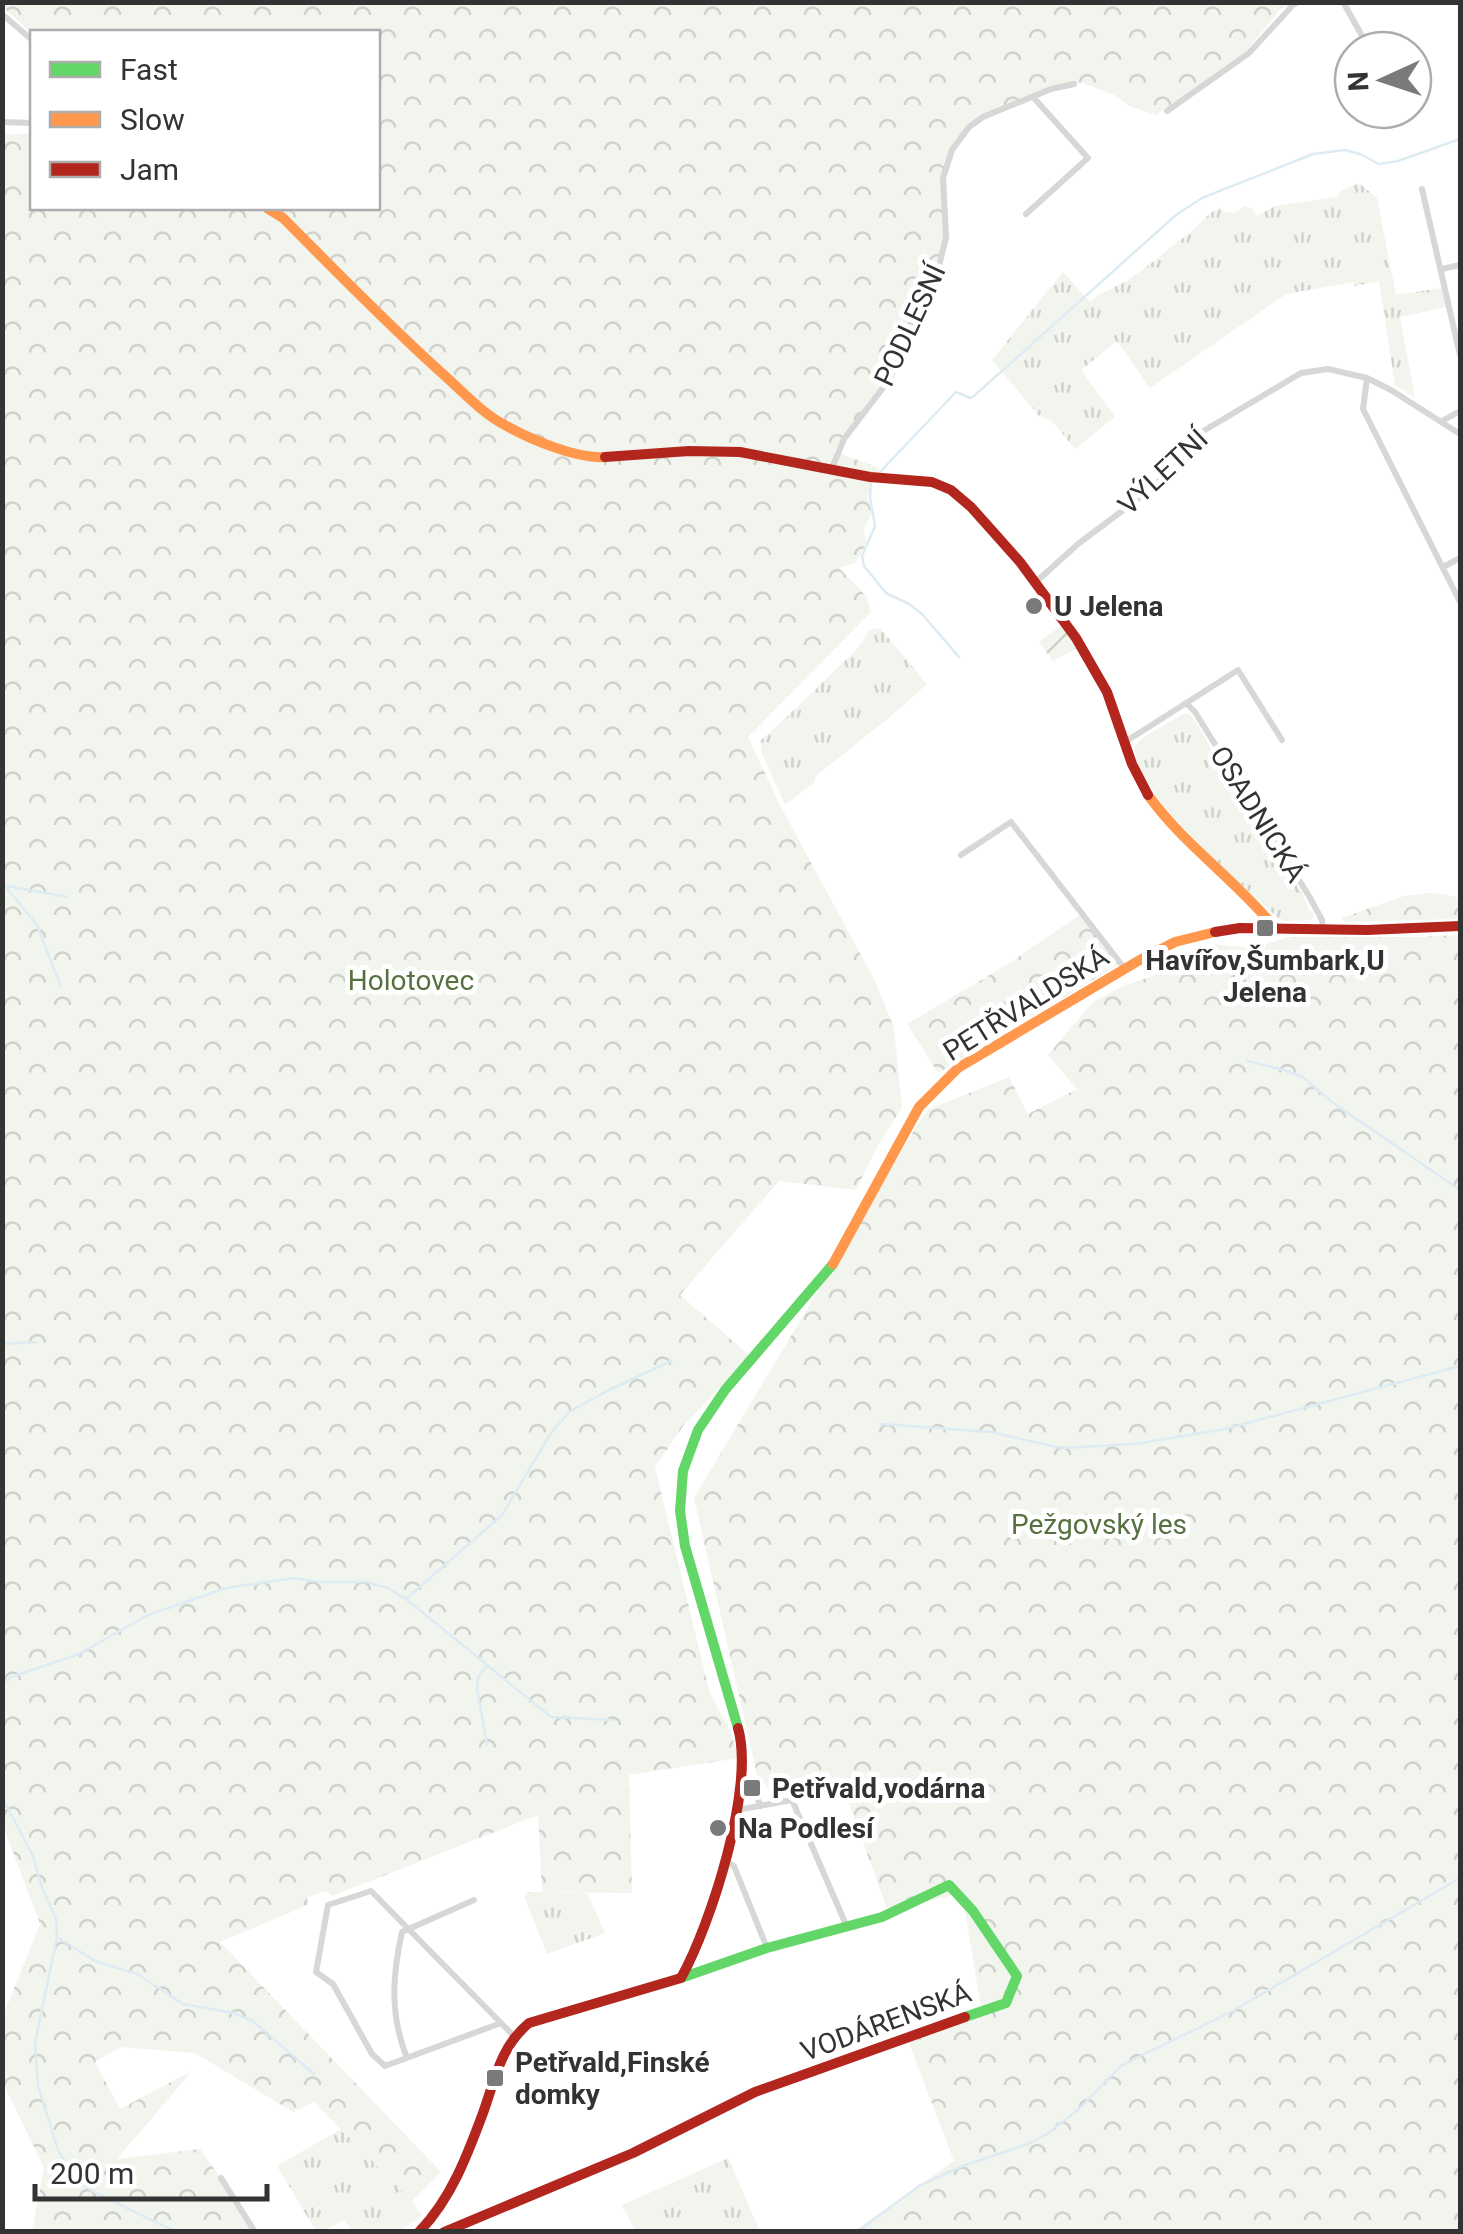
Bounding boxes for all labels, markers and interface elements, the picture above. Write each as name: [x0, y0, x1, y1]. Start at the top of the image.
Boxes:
legend: [30, 30, 380, 210]
north arrow: [1333, 30, 1433, 130]
text: Fast: [120, 52, 178, 87]
text: N: [1342, 71, 1376, 92]
text: Slow: [120, 102, 185, 137]
text: Jam: [120, 152, 179, 187]
street label: PODLESNÍ: [867, 258, 953, 391]
street label: VÝLETNÍ: [1111, 421, 1216, 522]
place label: U Jelena: [1054, 590, 1163, 623]
marker: U Jelena: [1023, 595, 1045, 617]
street label: OSADNICKÁ: [1203, 740, 1313, 888]
marker: Havířov,Šumbark,U Jelena: [1254, 917, 1276, 939]
street label: PETŘVALDSKÁ: [937, 940, 1115, 1068]
place label: Havířov,Šumbark,U Jelena: [1145, 944, 1385, 1009]
park label: Holotovec: [348, 964, 474, 997]
park label: Pežgovský les: [1011, 1508, 1187, 1541]
place label: Petřvald,vodárna: [772, 1772, 985, 1805]
marker: Petřvald,vodárna: [741, 1777, 763, 1799]
place label: Na Podlesí: [738, 1812, 875, 1845]
marker: Na Podlesí: [707, 1817, 729, 1839]
street label: VODÁRENSKÁ: [796, 1976, 976, 2068]
place label: Petřvald,Finské domky: [515, 2046, 710, 2111]
marker: Petřvald,Finské domky: [484, 2067, 506, 2089]
scale bar: [35, 2139, 268, 2201]
text: 200 m: [50, 2156, 134, 2191]

